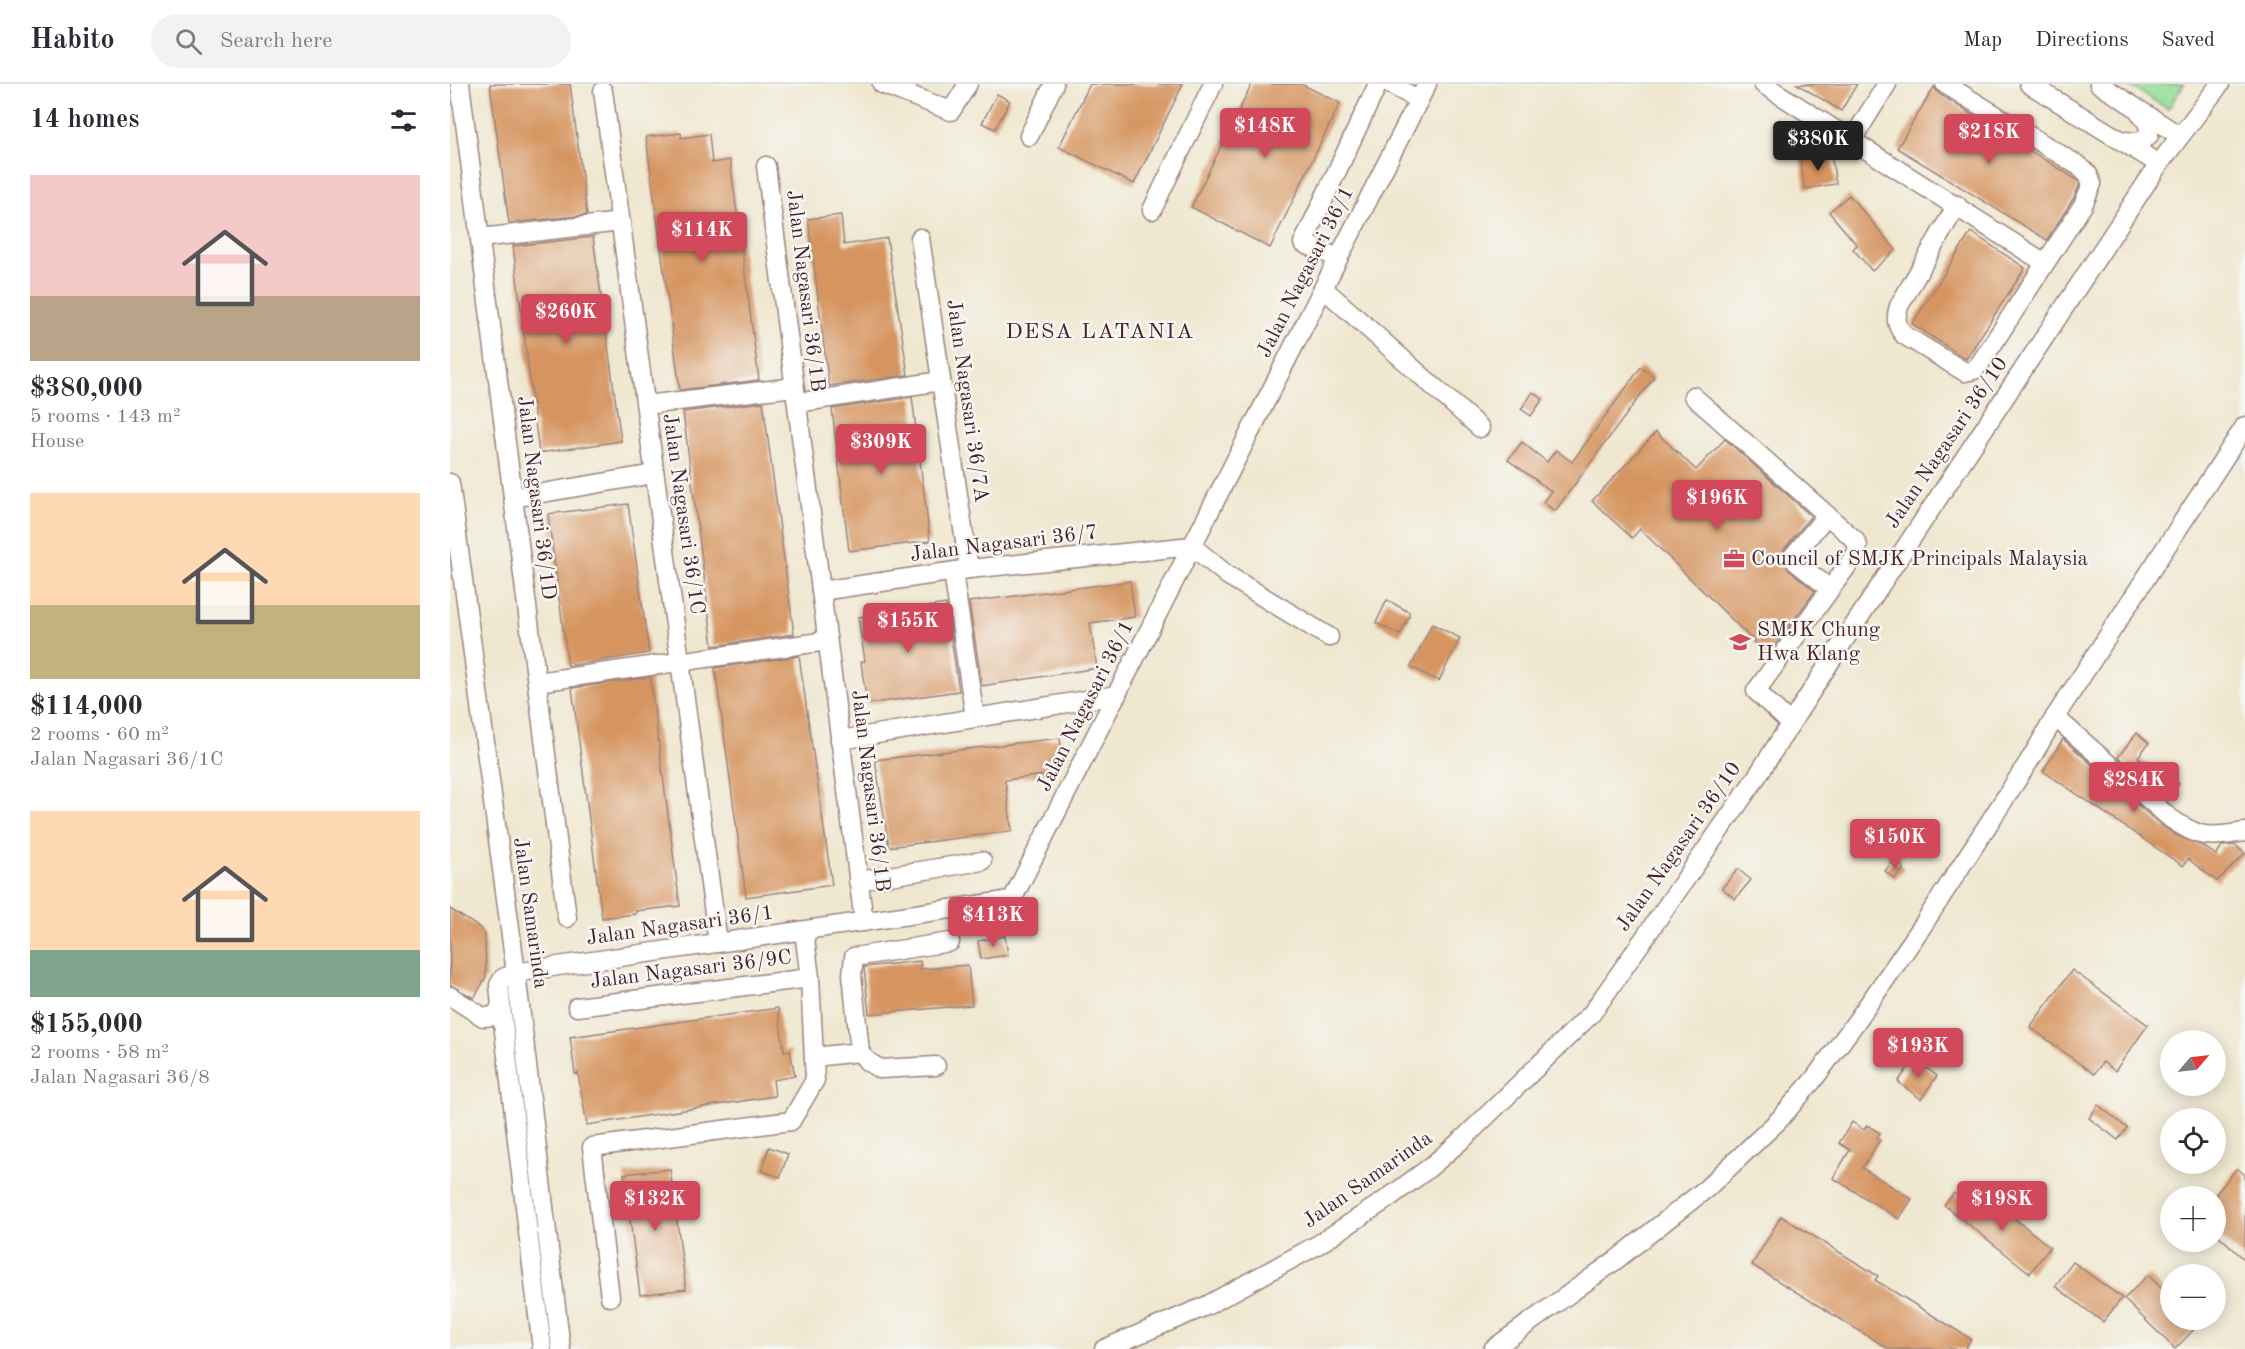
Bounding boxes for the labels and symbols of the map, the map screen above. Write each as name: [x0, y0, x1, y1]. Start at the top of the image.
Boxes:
pin: $148K: [1223, 108, 1307, 159]
pin: $218K: [1947, 114, 2031, 165]
pin: $380K: [1776, 121, 1860, 172]
street label: Jalan Nagasari 36/1: [1254, 183, 1358, 361]
street label: Jalan Nagasari 36/1B: [782, 189, 828, 393]
pin: $114K: [660, 212, 744, 263]
pin: $260K: [524, 294, 608, 345]
street label: Jalan Nagasari 36/7A: [942, 298, 992, 504]
district label: DESA LATANIA: [1005, 321, 1195, 343]
street label: Jalan Nagasari 36/10: [1882, 354, 2012, 532]
street label: Jalan Nagasari 36/1D: [513, 395, 559, 601]
street label: Jalan Nagasari 36/1C: [658, 412, 708, 616]
pin: $309K: [839, 424, 923, 475]
pin: $196K: [1675, 480, 1759, 531]
street label: Jalan Nagasari 36/7: [909, 522, 1099, 566]
office icon: Council of SMJK Principals Malaysia: [1722, 547, 1746, 571]
place label: Council of SMJK Principals Malaysia: [1751, 549, 2088, 570]
pin: $155K: [866, 603, 950, 654]
street label: Jalan Nagasari 36/1: [1034, 617, 1138, 795]
place label: SMJK Chung Hwa Klang: [1757, 620, 1881, 665]
school or university icon: SMJK Chung Hwa Klang: [1728, 630, 1752, 654]
street label: Jalan Nagasari 36/1B: [847, 689, 893, 893]
street label: Jalan Nagasari 36/10: [1613, 759, 1745, 935]
pin: $284K: [2092, 762, 2176, 813]
pin: $150K: [1853, 819, 1937, 870]
street label: Jalan Samarinda: [509, 836, 551, 990]
pin: $413K: [951, 897, 1035, 948]
street label: Jalan Nagasari 36/1: [585, 902, 775, 950]
street label: Jalan Nagasari 36/9C: [589, 947, 793, 993]
pin: $193K: [1876, 1028, 1960, 1079]
north arrow: [2160, 1030, 2226, 1096]
street label: Jalan Samarinda: [1300, 1128, 1436, 1232]
pin: $132K: [613, 1181, 697, 1232]
pin: $198K: [1960, 1181, 2044, 1232]

